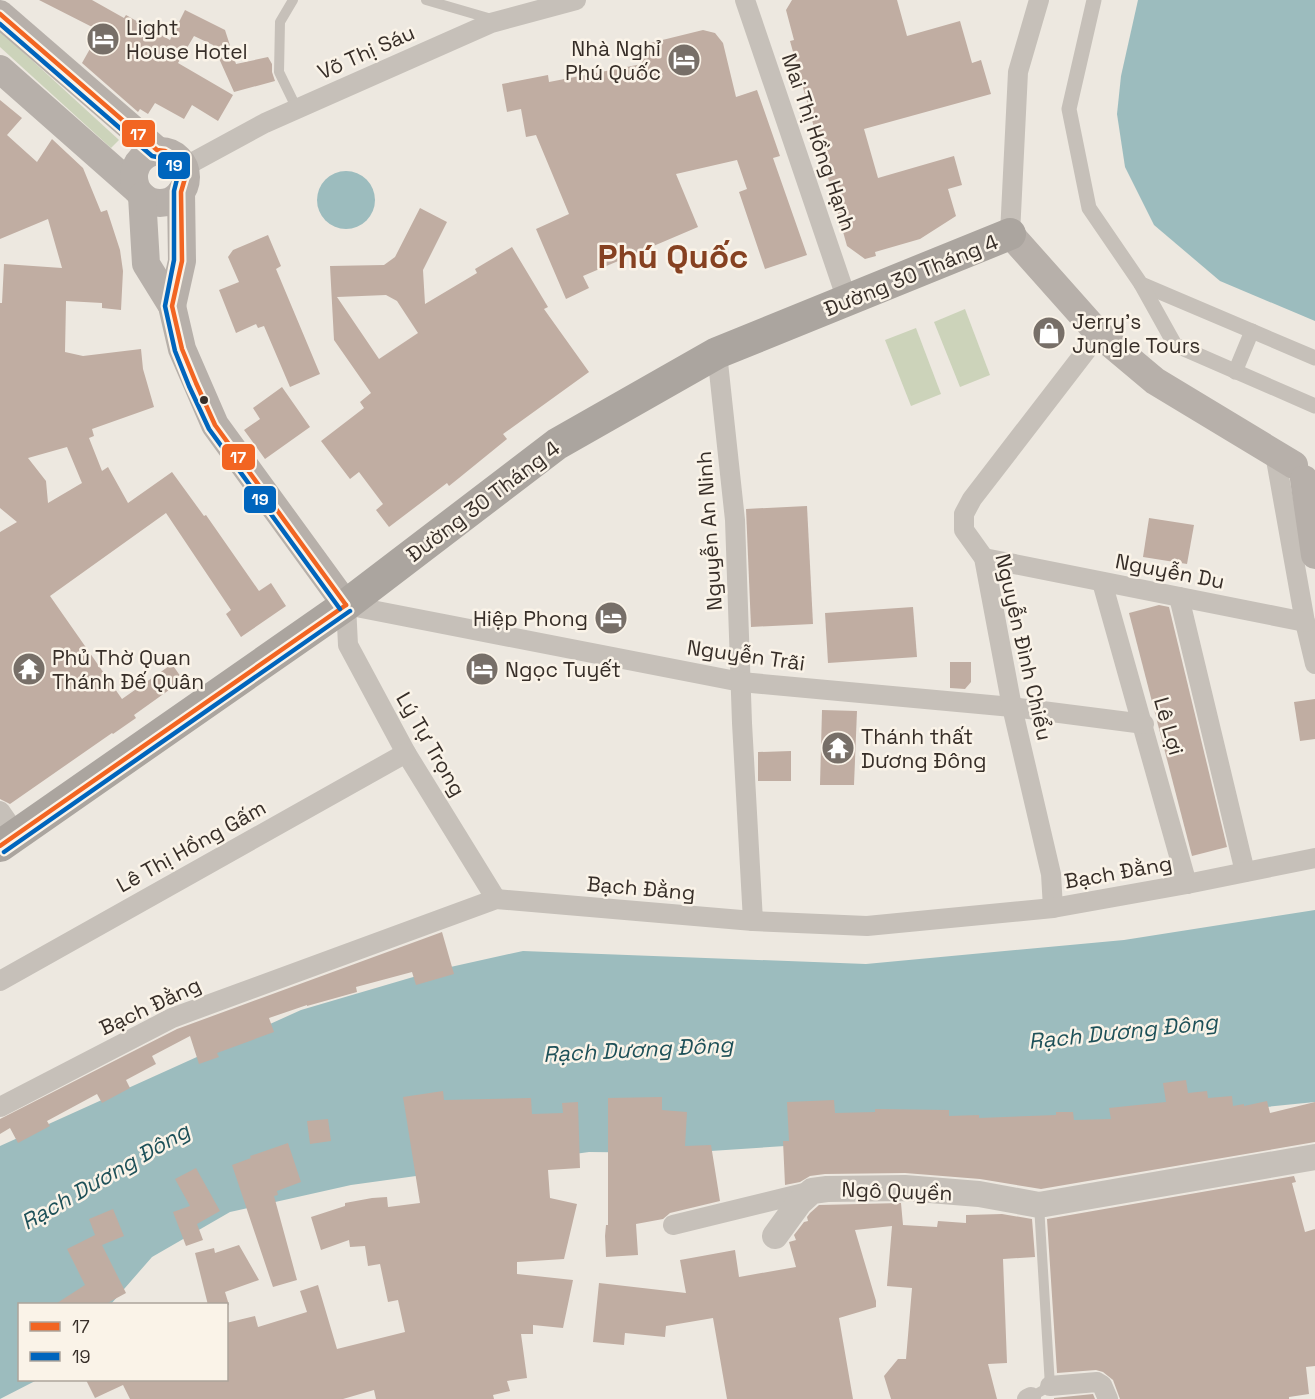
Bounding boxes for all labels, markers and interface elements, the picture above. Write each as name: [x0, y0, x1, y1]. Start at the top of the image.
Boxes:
place label: Light House Hotel: [126, 14, 248, 65]
street label: Võ Thị Sáu: [313, 19, 419, 85]
hotel icon: Light House Hotel: [85, 21, 121, 57]
place label: Nhà Nghỉ Phú Quốc: [565, 35, 662, 86]
hotel icon: Nhà Nghỉ Phú Quốc: [666, 42, 702, 78]
street label: Mai Thị Hồng Hạnh: [776, 50, 862, 234]
line badge: 17: [121, 119, 156, 148]
text: 17: [130, 124, 146, 145]
line badge: 19: [157, 151, 191, 180]
text: 19: [165, 155, 183, 176]
street label: Đường 30 Tháng 4: [820, 228, 1002, 322]
district label: Phú Quốc: [598, 236, 748, 278]
place label: Jerry's Jungle Tours: [1072, 308, 1200, 359]
shop icon: Jerry's Jungle Tours: [1031, 315, 1067, 351]
unlabelled marker: [198, 394, 210, 406]
street label: Đường 30 Tháng 4: [401, 434, 565, 568]
line badge: 17: [221, 443, 256, 471]
text: 17: [230, 447, 246, 468]
street label: Nguyễn An Ninh: [690, 450, 728, 612]
line badge: 19: [243, 485, 277, 514]
text: 19: [251, 489, 269, 510]
street label: Nguyễn Du: [1113, 547, 1227, 595]
street label: Nguyễn Đình Chiểu: [989, 551, 1059, 743]
hotel icon: Hiệp Phong: [593, 600, 629, 636]
place label: Hiệp Phong: [473, 605, 588, 632]
street label: Nguyễn Trãi: [685, 633, 807, 677]
place label: Phủ Thờ Quan Thánh Đế Quân: [52, 644, 204, 695]
temple icon: Phủ Thờ Quan Thánh Đế Quân: [11, 651, 47, 687]
hotel icon: Ngọc Tuyết: [464, 651, 500, 687]
place label: Ngọc Tuyết: [505, 656, 621, 683]
street label: Lý Tự Trọng: [390, 687, 472, 801]
street label: Lê Lợi: [1148, 694, 1190, 758]
place label: Thánh thất Dương Đông: [861, 723, 987, 774]
temple icon: Thánh thất Dương Đông: [820, 730, 856, 766]
street label: Lê Thị Hồng Gấm: [111, 794, 271, 898]
street label: Bạch Đằng: [1062, 849, 1174, 895]
street label: Bạch Đằng: [586, 870, 696, 906]
street label: Bạch Đằng: [95, 971, 205, 1041]
water label: Rạch Dương Đông: [1027, 1007, 1220, 1055]
water label: Rạch Dương Đông: [542, 1030, 734, 1068]
water label: Rạch Dương Đông: [16, 1116, 195, 1236]
street label: Ngô Quyền: [841, 1176, 953, 1206]
legend: [18, 1303, 228, 1381]
text: 17: [72, 1315, 90, 1338]
text: 19: [72, 1345, 91, 1368]

